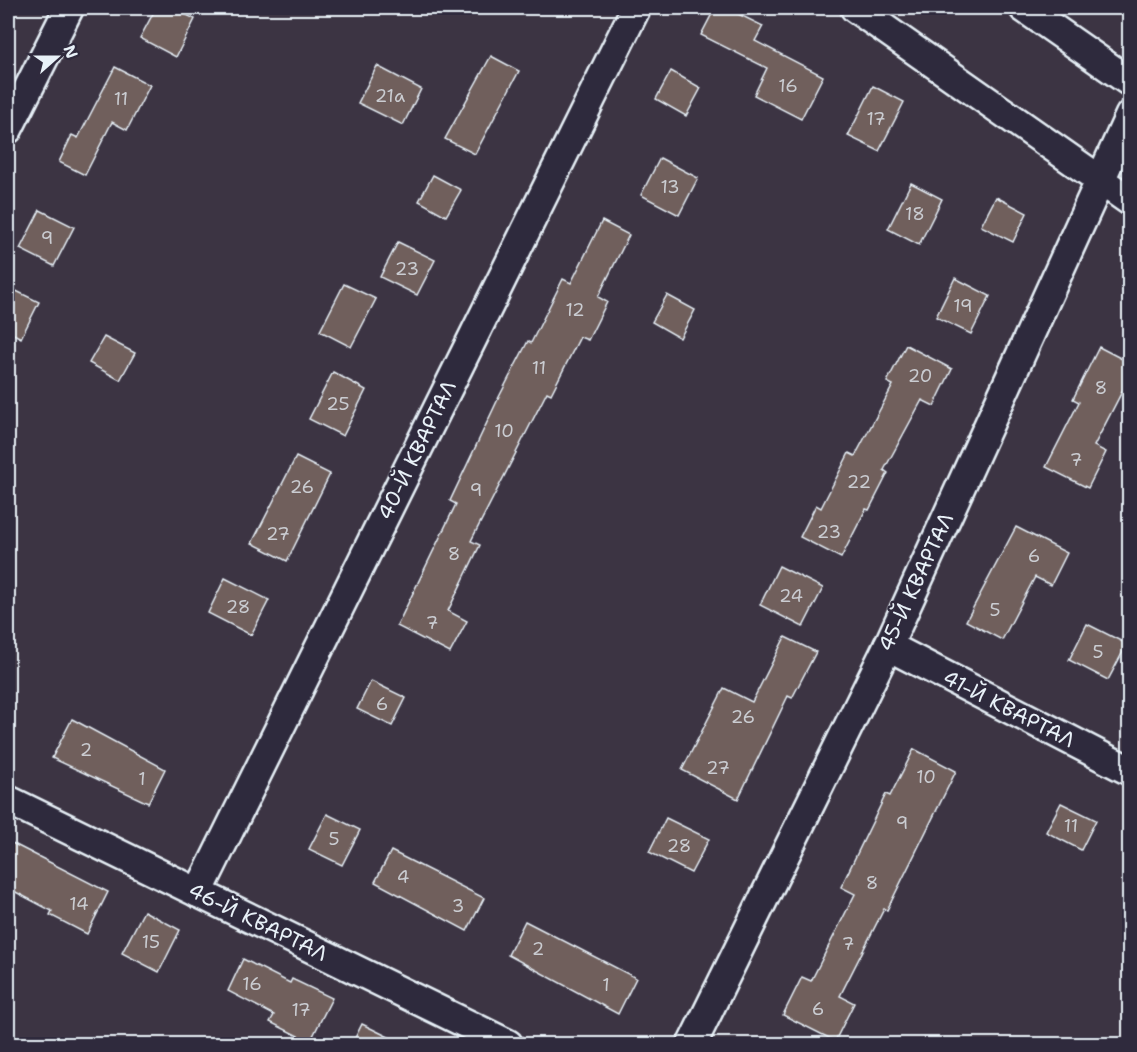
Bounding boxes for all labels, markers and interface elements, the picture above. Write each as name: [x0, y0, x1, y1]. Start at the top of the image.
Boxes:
north arrow: [27, 27, 87, 87]
text: N: [58, 42, 83, 61]
house number: 16: [778, 74, 798, 98]
house number: 21а: [375, 84, 405, 108]
house number: 11: [114, 87, 128, 111]
house number: 17: [866, 107, 886, 131]
house number: 13: [660, 175, 680, 199]
house number: 18: [905, 202, 925, 226]
house number: 9: [41, 226, 53, 250]
house number: 23: [395, 257, 419, 281]
house number: 19: [953, 294, 973, 318]
house number: 12: [565, 298, 585, 322]
house number: 11: [532, 356, 546, 380]
house number: 20: [908, 364, 932, 388]
street label: 40-Й КВАРТАЛ: [371, 376, 463, 524]
house number: 8: [1095, 376, 1107, 400]
house number: 25: [326, 392, 350, 416]
house number: 10: [494, 419, 514, 443]
house number: 7: [1070, 448, 1082, 472]
house number: 22: [847, 470, 871, 494]
house number: 26: [290, 475, 314, 499]
house number: 9: [470, 478, 482, 502]
street label: 45-Й КВАРТАЛ: [872, 508, 960, 656]
house number: 23: [817, 520, 841, 544]
house number: 27: [266, 522, 290, 546]
house number: 8: [448, 542, 460, 566]
house number: 6: [1028, 544, 1040, 568]
house number: 24: [779, 584, 803, 608]
house number: 28: [226, 595, 250, 619]
house number: 5: [989, 598, 1001, 622]
house number: 7: [426, 611, 438, 635]
house number: 5: [1092, 640, 1104, 664]
street label: 41-Й КВАРТАЛ: [938, 664, 1080, 754]
house number: 6: [376, 692, 388, 716]
house number: 26: [731, 705, 755, 729]
house number: 2: [80, 738, 92, 762]
house number: 27: [706, 756, 730, 780]
house number: 10: [916, 765, 936, 789]
house number: 1: [138, 767, 146, 791]
house number: 9: [896, 811, 908, 835]
house number: 11: [1064, 814, 1078, 838]
house number: 5: [328, 827, 340, 851]
house number: 28: [667, 834, 691, 858]
house number: 4: [397, 865, 409, 889]
house number: 8: [866, 871, 878, 895]
street label: 46-Й КВАРТАЛ: [184, 876, 332, 968]
house number: 14: [69, 892, 89, 916]
house number: 3: [452, 894, 464, 918]
house number: 15: [142, 930, 160, 954]
house number: 7: [842, 932, 854, 956]
house number: 2: [532, 937, 544, 961]
house number: 16: [242, 972, 262, 996]
house number: 1: [602, 973, 610, 997]
house number: 6: [812, 997, 824, 1021]
house number: 17: [291, 998, 311, 1022]

